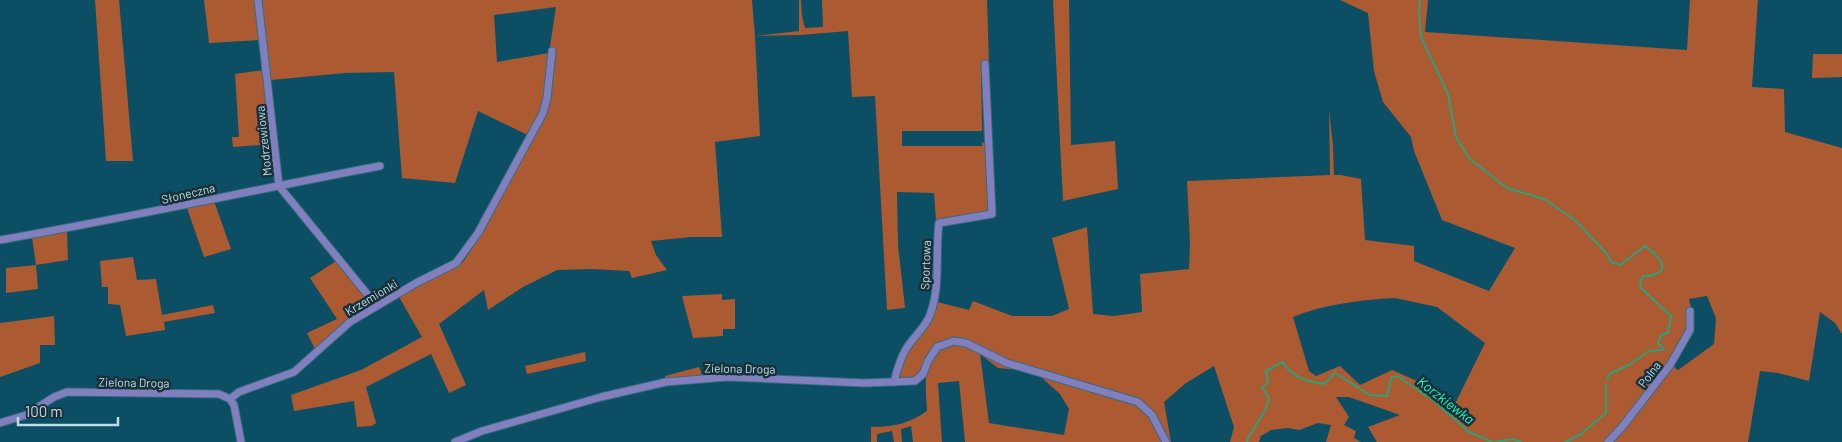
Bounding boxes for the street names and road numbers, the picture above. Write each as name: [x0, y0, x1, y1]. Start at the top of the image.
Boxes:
street label: Modrzewiowa: [252, 105, 274, 177]
street label: Słoneczna: [160, 180, 216, 206]
street label: Sportowa: [917, 240, 933, 290]
street label: Krzemionki: [342, 276, 400, 318]
street label: Polna: [1635, 358, 1663, 390]
street label: Zielona Droga: [704, 360, 776, 376]
street label: Zielona Droga: [98, 374, 170, 390]

